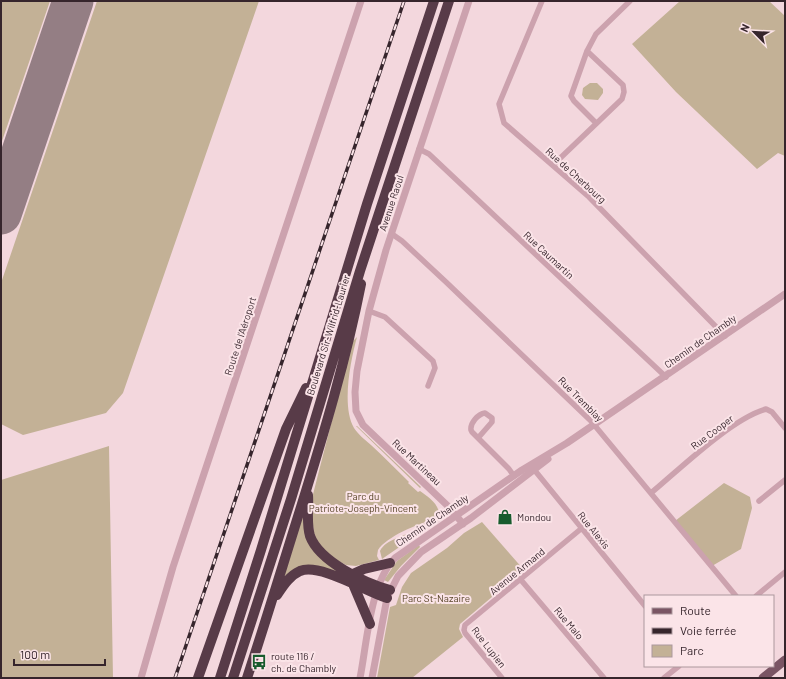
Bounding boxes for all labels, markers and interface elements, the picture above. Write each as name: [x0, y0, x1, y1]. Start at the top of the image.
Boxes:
north arrow: [734, 12, 774, 52]
text: N: [737, 22, 752, 34]
street label: Rue de Cherbourg: [543, 145, 609, 205]
street label: Avenue Raoul: [376, 174, 406, 232]
street label: Rue Caumartin: [521, 229, 577, 281]
street label: Boulevard Sir-Wilfrid-Laurier: [304, 273, 352, 397]
street label: Route de l'Aéroport: [222, 295, 259, 377]
street label: Chemin de Chambly: [662, 312, 739, 370]
street label: Rue Tremblay: [556, 374, 606, 424]
street label: Rue Cooper: [688, 412, 736, 452]
street label: Rue Martineau: [390, 436, 444, 488]
park label: Parc du Patriote-Joseph-Vincent: [309, 490, 418, 514]
street label: Chemin de Chambly: [393, 491, 471, 549]
shop icon: Mondou: [496, 508, 514, 526]
street label: Rue Alexis: [575, 509, 613, 551]
place label: Mondou: [517, 511, 551, 523]
street label: Avenue Armand: [487, 545, 547, 597]
park label: Parc St-Nazaire: [402, 592, 470, 604]
legend: [644, 595, 774, 667]
text: Route: [680, 603, 711, 617]
street label: Rue Malo: [552, 604, 586, 642]
text: Voie ferrée: [680, 623, 736, 637]
street label: Rue Lupien: [469, 624, 509, 670]
scale bar: [14, 641, 105, 667]
text: Parc: [680, 643, 704, 657]
text: 100 m: [20, 647, 50, 661]
place label: route 116 / ch. de Chambly: [271, 650, 337, 674]
bus stop icon: route 116 / ch. de Chambly: [250, 653, 268, 671]

